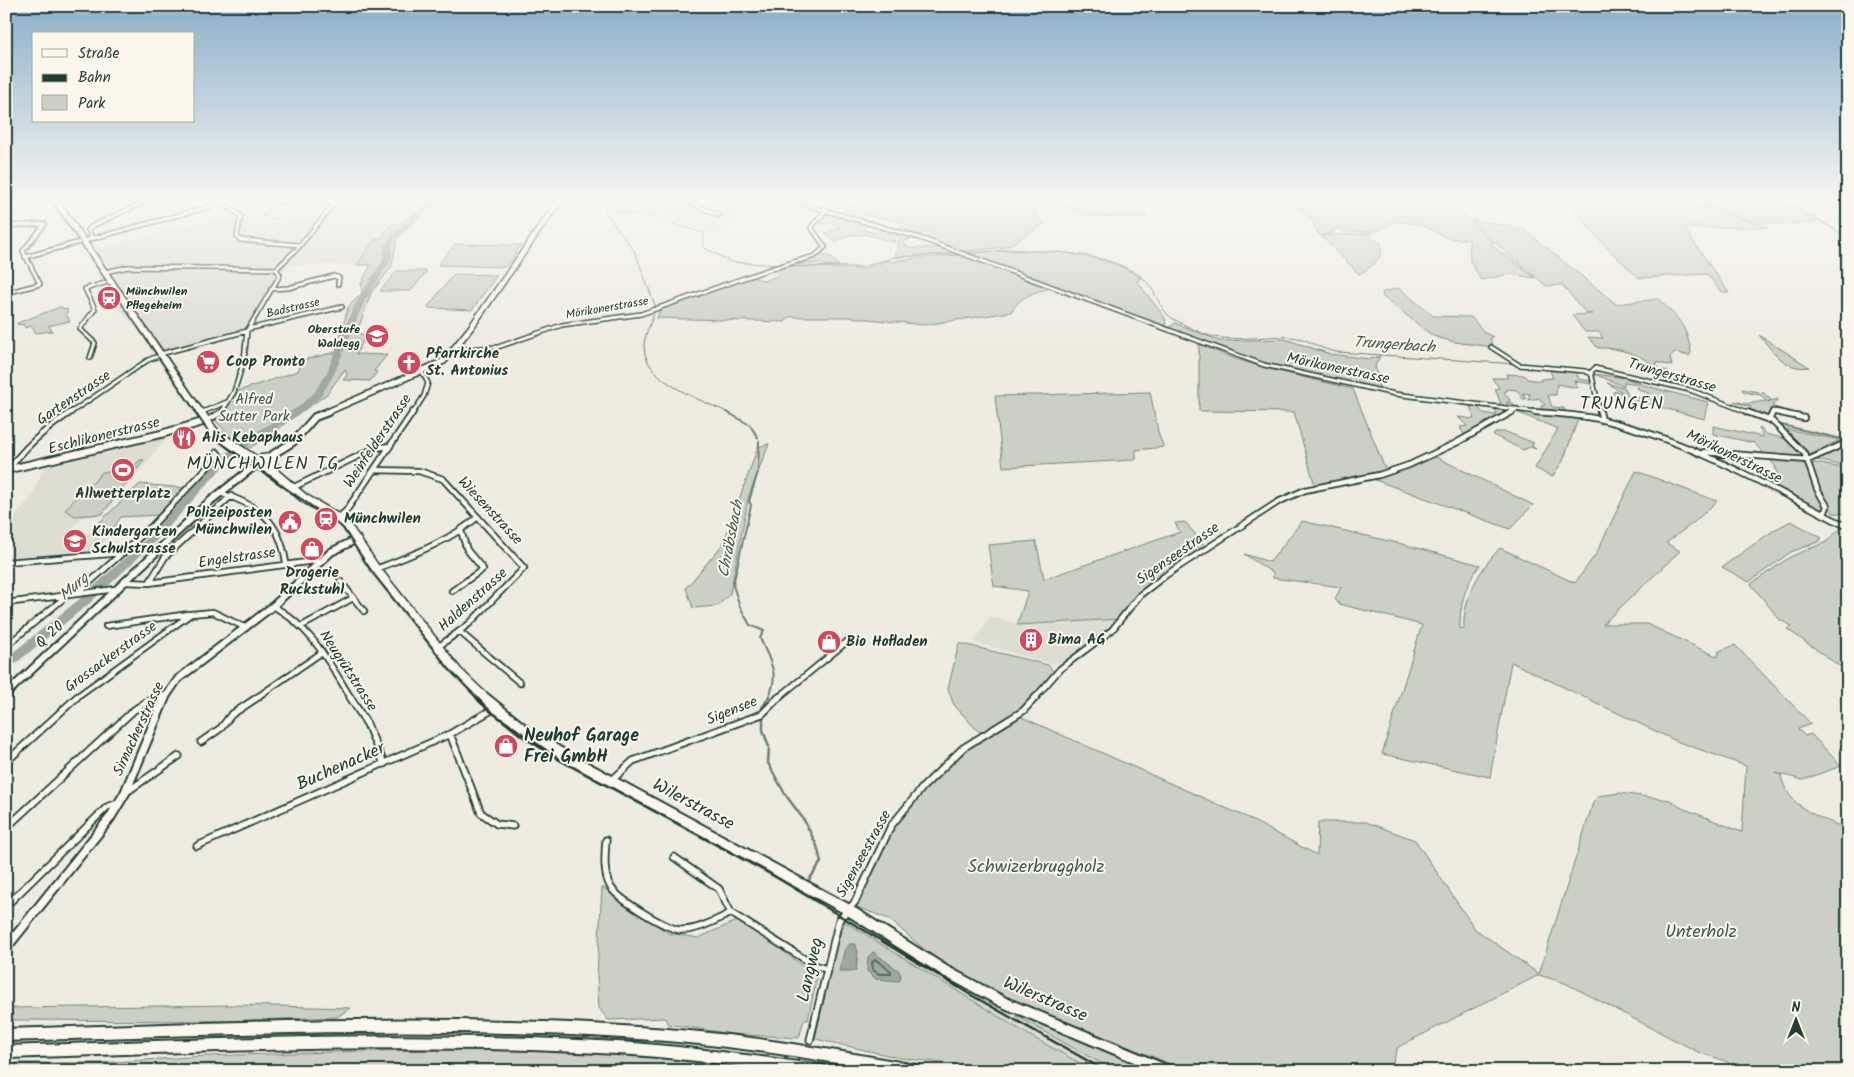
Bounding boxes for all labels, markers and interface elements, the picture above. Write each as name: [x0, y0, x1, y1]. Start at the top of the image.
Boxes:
legend: [32, 32, 195, 122]
text: Straße: [78, 42, 120, 66]
text: Bahn: [78, 66, 111, 90]
text: Park: [78, 92, 106, 116]
place label: Münchwilen Pflegeheim: [126, 282, 188, 315]
station icon: Münchwilen Pflegeheim: [96, 285, 122, 311]
street label: Mörikonerstrasse: [564, 291, 650, 325]
street label: Badstrasse: [264, 293, 322, 323]
place label: Oberstufe Waldegg: [308, 320, 360, 353]
school or university icon: Oberstufe Waldegg: [364, 323, 390, 349]
water label: Trungerbach: [1352, 330, 1437, 360]
place label: Pfarrkirche St. Antonius: [426, 342, 508, 383]
street label: Mörikonerstrasse: [1284, 346, 1392, 392]
supermarket icon: Coop Pronto: [195, 349, 221, 375]
place label: Coop Pronto: [226, 350, 305, 374]
church icon: Pfarrkirche St. Antonius: [396, 350, 422, 376]
street label: Trungerstrasse: [1625, 352, 1719, 400]
street label: Gartenstrasse: [32, 364, 116, 432]
park label: Alfred Sutter Park: [218, 388, 291, 429]
street label: Weinfelderstrasse: [338, 389, 419, 493]
district label: TRUNGEN: [1580, 390, 1664, 419]
street label: Eschlikonerstrasse: [46, 410, 163, 461]
street label: Mörikonerstrasse: [1682, 423, 1786, 491]
restaurant icon: Alis Kebaphaus: [171, 425, 197, 451]
place label: Alis Kebaphaus: [202, 426, 303, 450]
district label: MÜNCHWILEN TG: [187, 450, 339, 479]
sports icon: Allwetterplatz: [110, 457, 136, 483]
street label: Wiesenstrasse: [452, 471, 529, 551]
place label: Allwetterplatz: [75, 482, 171, 506]
water label: Chräbsbach: [711, 497, 751, 580]
place label: Polizeiposten Münchwilen: [186, 501, 272, 542]
station icon: Münchwilen: [313, 506, 339, 532]
place label: Münchwilen: [344, 507, 421, 531]
public building icon: Polizeiposten Münchwilen: [277, 509, 303, 535]
street label: Sigenseestrasse: [1131, 516, 1225, 592]
place label: Kindergarten Schulstrasse: [92, 520, 177, 561]
school or university icon: Kindergarten Schulstrasse: [62, 528, 88, 554]
shop icon: Drogerie Ruckstuhl: [299, 536, 325, 562]
street label: Engelstrasse: [197, 541, 278, 575]
place label: Drogerie Ruckstuhl: [280, 561, 344, 602]
street label: Haldenstrasse: [433, 562, 513, 638]
water label: Murg: [53, 566, 96, 607]
street label: Q 20: [30, 615, 70, 655]
street label: Grossackerstrasse: [59, 615, 163, 699]
street label: Neugrütstrasse: [313, 625, 384, 717]
building icon: Bima AG: [1018, 627, 1044, 653]
place label: Bima AG: [1048, 628, 1105, 652]
shop icon: Bio Hofladen: [816, 629, 842, 655]
place label: Bio Hofladen: [846, 630, 928, 654]
street label: Sirnacherstrasse: [107, 678, 171, 780]
street label: Sigensee: [703, 690, 761, 732]
place label: Neuhof Garage Frei GmbH: [524, 722, 639, 772]
shop icon: Neuhof Garage Frei GmbH: [493, 733, 519, 759]
street label: Buchenacker: [292, 734, 391, 799]
street label: Wilerstrasse: [647, 771, 739, 839]
street label: Sigenseestrasse: [830, 806, 898, 902]
park label: Schwizerbruggholz: [968, 853, 1105, 882]
park label: Unterholz: [1665, 918, 1737, 947]
street label: Langweg: [790, 935, 832, 1005]
street label: Wilerstrasse: [998, 969, 1092, 1031]
north arrow: [1772, 994, 1822, 1044]
text: N: [1792, 997, 1801, 1019]

